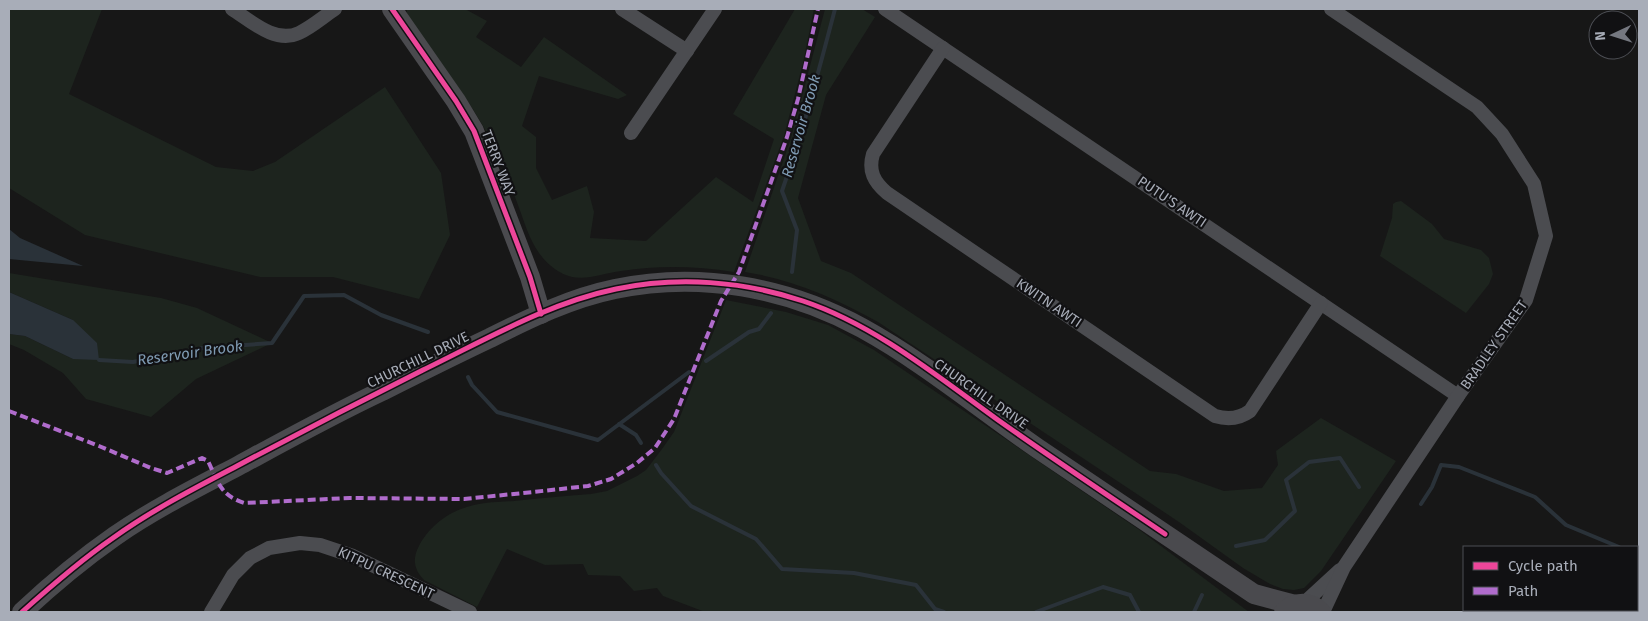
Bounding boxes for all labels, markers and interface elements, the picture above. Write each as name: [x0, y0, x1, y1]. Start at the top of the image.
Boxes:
north arrow: [1588, 10, 1638, 60]
text: N: [1592, 31, 1609, 41]
water label: Reservoir Brook: [778, 72, 824, 180]
street label: TERRY WAY: [478, 128, 518, 199]
street label: PUTU'S AWTI: [1134, 173, 1210, 231]
street label: KWITN AWTI: [1013, 275, 1085, 331]
street label: BRADLEY STREET: [1457, 296, 1532, 393]
street label: CHURCHILL DRIVE: [364, 328, 472, 392]
water label: Reservoir Brook: [136, 337, 244, 369]
street label: CHURCHILL DRIVE: [931, 355, 1031, 433]
street label: KITPU CRESCENT: [335, 543, 437, 603]
legend: [1463, 546, 1638, 611]
text: Cycle path: [1508, 557, 1578, 575]
text: Path: [1508, 582, 1538, 600]

